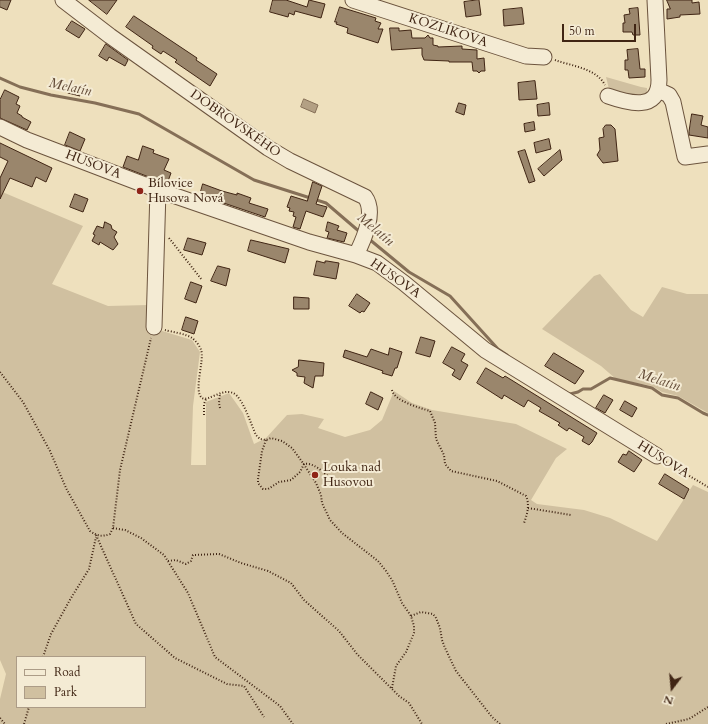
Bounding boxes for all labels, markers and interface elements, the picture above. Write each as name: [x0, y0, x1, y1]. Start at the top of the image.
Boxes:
street label: KOZLÍKOVA: [407, 11, 489, 51]
scale bar: [564, 16, 638, 42]
text: 50 m: [569, 23, 595, 39]
water label: Melatín: [47, 75, 93, 101]
street label: DOBROVSKÉHO: [187, 87, 283, 161]
street label: HUSOVA: [63, 147, 123, 183]
place label: Bílovice Husova Nová: [148, 176, 223, 207]
marker: Bílovice Husova Nová: [135, 186, 145, 196]
water label: Melatín: [353, 210, 397, 250]
street label: HUSOVA: [367, 256, 423, 302]
water label: Melatín: [636, 366, 682, 396]
street label: HUSOVA: [634, 438, 692, 482]
place label: Louka nad Husovou: [323, 460, 381, 491]
marker: Louka nad Husovou: [310, 470, 320, 480]
legend: [16, 656, 146, 708]
text: Road: [54, 664, 80, 680]
north arrow: [652, 668, 692, 708]
text: Park: [54, 684, 77, 700]
text: N: [662, 691, 675, 709]

